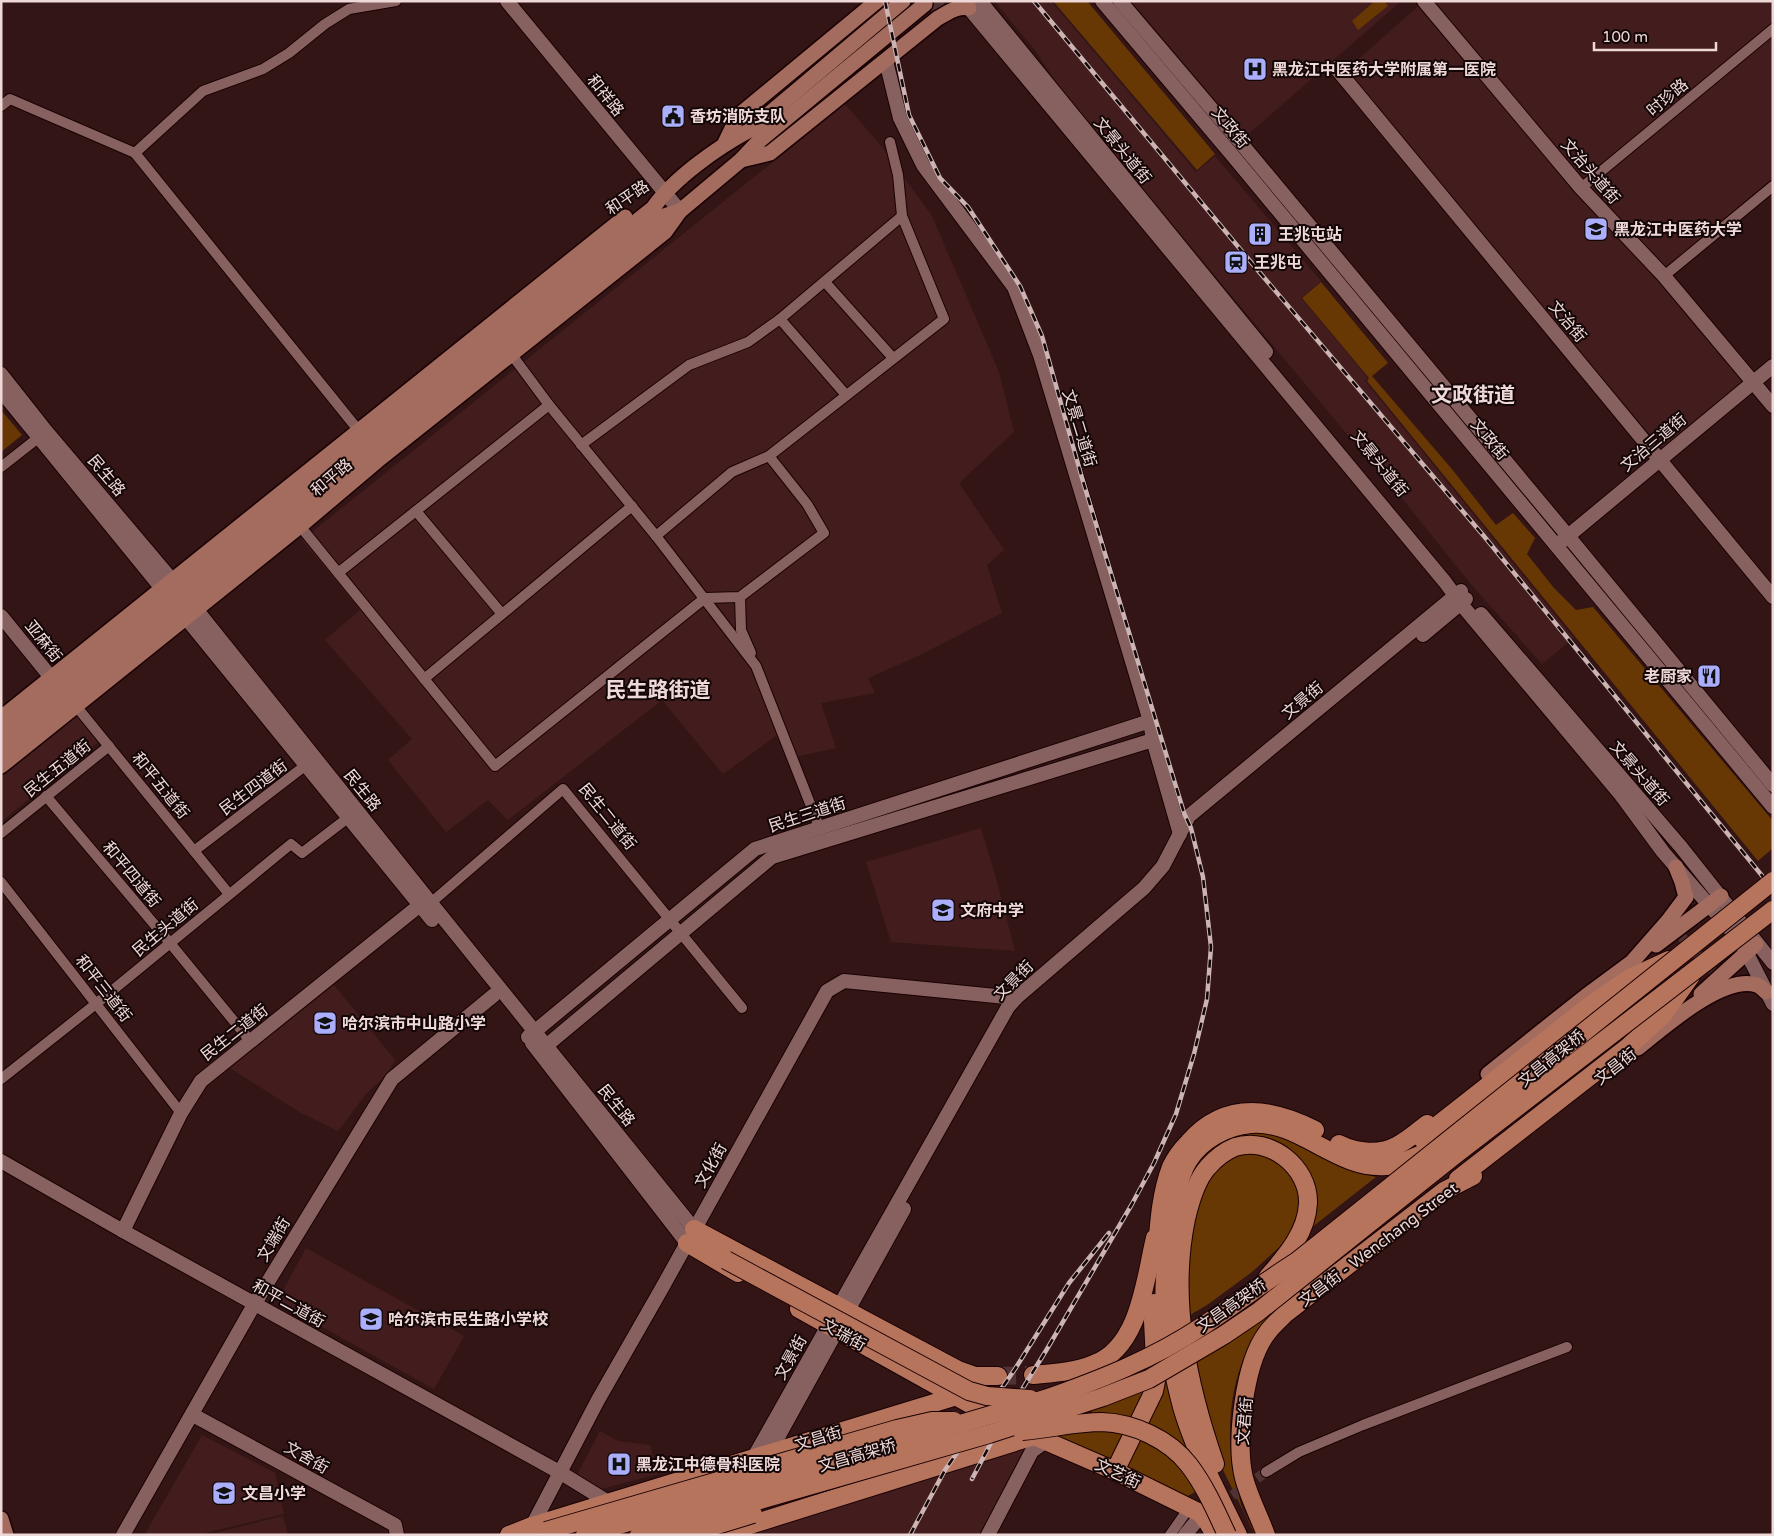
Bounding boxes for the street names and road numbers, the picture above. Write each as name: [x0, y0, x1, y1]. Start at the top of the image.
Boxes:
street label: 和祥路: [582, 71, 628, 121]
street label: 时珍路: [1643, 75, 1692, 121]
street label: 文政街: [1207, 103, 1253, 152]
street label: 文景头道街: [1089, 113, 1155, 188]
street label: 文治头道街: [1556, 135, 1624, 208]
street label: 和平路: [602, 176, 653, 220]
street label: 文治街: [1544, 297, 1590, 346]
street label: 文景二道街: [1058, 387, 1100, 469]
street label: 文治三道街: [1617, 409, 1691, 476]
street label: 文政街: [1466, 415, 1512, 464]
street label: 文景头道街: [1346, 426, 1412, 501]
street label: 民生路: [83, 451, 129, 500]
street label: 和平路: [307, 455, 356, 501]
street label: 亚麻街: [20, 617, 66, 667]
street label: 文景街: [1278, 678, 1327, 724]
street label: 民生五道街: [20, 736, 95, 802]
street label: 文景头道街: [1605, 737, 1673, 810]
street label: 和平五道街: [127, 748, 193, 823]
street label: 民生四道街: [216, 756, 292, 820]
street label: 民生路: [339, 766, 385, 816]
street label: 民生二道街: [574, 779, 640, 854]
street label: 民生三道街: [766, 793, 848, 837]
street label: 和平四道街: [98, 838, 165, 912]
street label: 民生头道街: [129, 894, 203, 961]
street label: 和平三道街: [71, 951, 136, 1026]
street label: 文景街: [990, 957, 1038, 1005]
street label: 民生二道街: [197, 1000, 272, 1065]
street label: 文昌高架桥: [1514, 1026, 1589, 1092]
street label: 文昌街: [1591, 1044, 1641, 1089]
street label: 民生路: [593, 1081, 639, 1131]
street label: 文化街: [690, 1140, 731, 1191]
street label: 文昌街 - Wenchang Street: [1295, 1178, 1462, 1311]
street label: 文端街: [253, 1214, 295, 1265]
street label: 文昌高架桥: [1193, 1275, 1270, 1337]
street label: 和平二道街: [249, 1276, 328, 1332]
street label: 文瑞街: [818, 1314, 869, 1355]
street label: 文景街: [770, 1332, 811, 1383]
street label: 文君街: [1233, 1396, 1257, 1446]
street label: 文昌街: [792, 1422, 844, 1456]
street label: 文昌高架桥: [816, 1435, 898, 1477]
street label: 文舍街: [281, 1437, 332, 1478]
street label: 文艺街: [1092, 1455, 1144, 1493]

